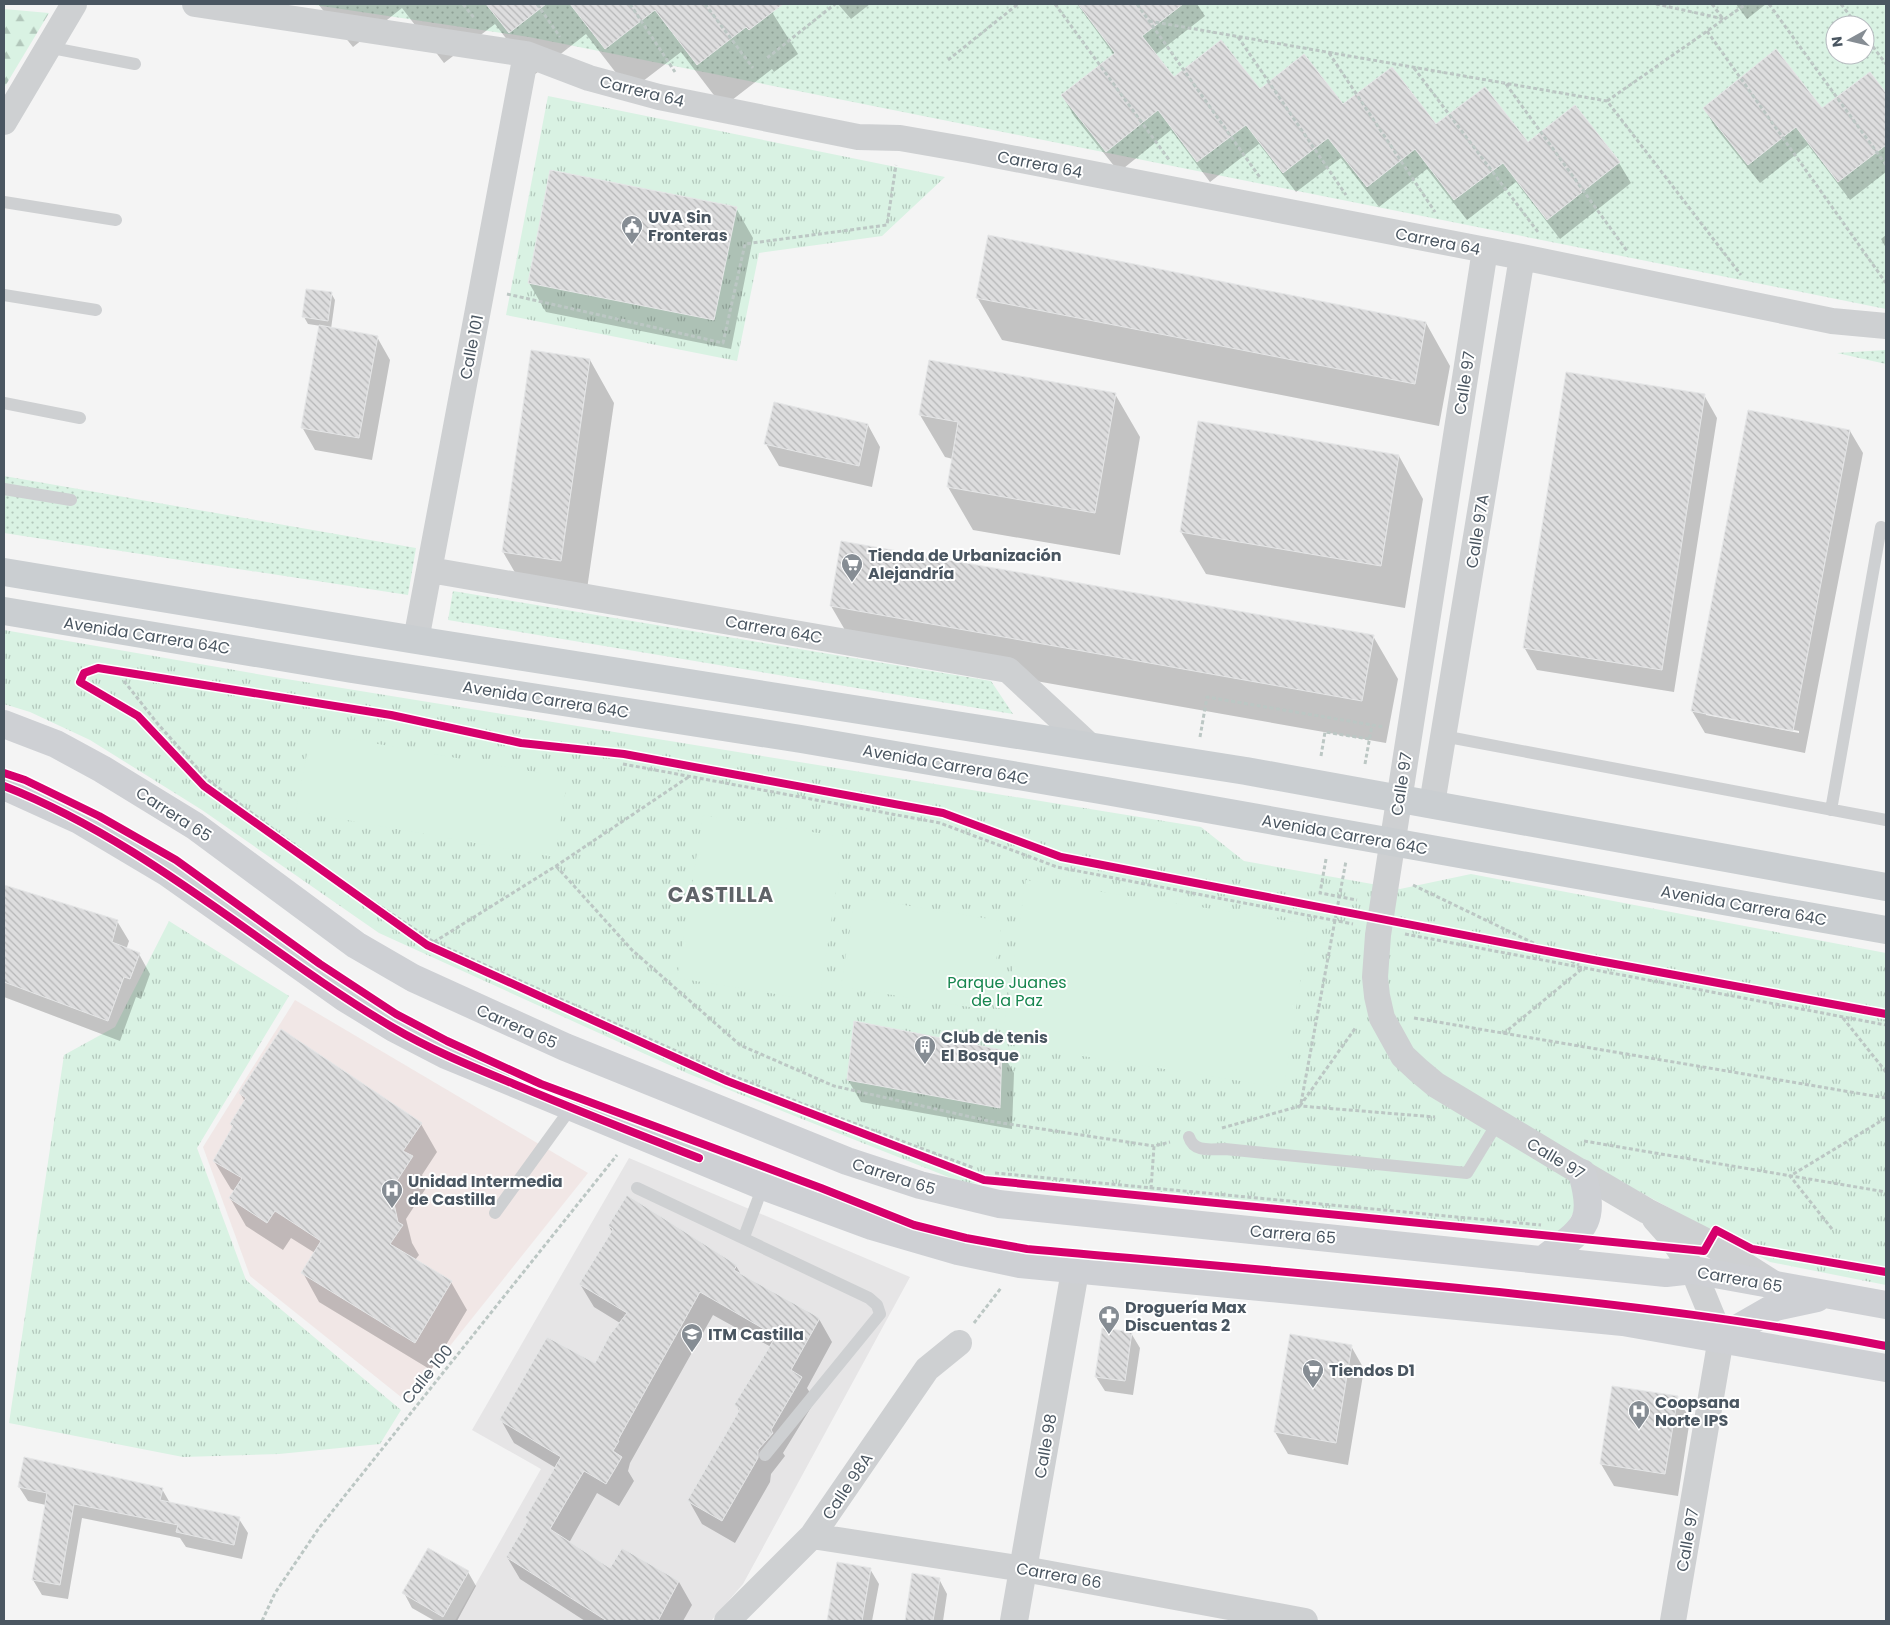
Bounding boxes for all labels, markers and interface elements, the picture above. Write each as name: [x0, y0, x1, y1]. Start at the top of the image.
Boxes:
north arrow: [1825, 15, 1875, 65]
text: N: [1826, 35, 1848, 48]
street label: Carrera 64: [597, 70, 687, 113]
street label: Carrera 64: [995, 145, 1084, 184]
place label: UVA Sin Fronteras: [648, 206, 728, 247]
public building icon: UVA Sin Fronteras: [620, 214, 644, 245]
street label: Carrera 64: [1393, 222, 1482, 261]
street label: Calle 101: [454, 313, 489, 381]
street label: Calle 97: [1448, 349, 1481, 417]
street label: Calle 97A: [1460, 492, 1495, 570]
place label: Tienda de Urbanización Alejandría: [868, 544, 1062, 585]
supermarket icon: Tienda de Urbanización Alejandría: [840, 552, 864, 583]
street label: Carrera 64C: [723, 610, 824, 649]
street label: Avenida Carrera 64C: [62, 611, 232, 660]
street label: Avenida Carrera 64C: [461, 675, 631, 724]
street label: Avenida Carrera 64C: [861, 739, 1031, 790]
street label: Calle 97: [1385, 750, 1418, 818]
street label: Carrera 65: [131, 781, 216, 848]
street label: Avenida Carrera 64C: [1260, 809, 1430, 860]
district label: CASTILLA: [668, 880, 774, 909]
street label: Avenida Carrera 64C: [1659, 880, 1829, 931]
park label: Parque Juanes de la Paz: [947, 971, 1067, 1012]
street label: Carrera 65: [473, 998, 561, 1055]
place label: Club de tenis El Bosque: [941, 1026, 1048, 1067]
building icon: Club de tenis El Bosque: [913, 1034, 937, 1065]
street label: Calle 97: [1522, 1132, 1589, 1185]
street label: Carrera 65: [849, 1152, 938, 1201]
place label: Unidad Intermedia de Castilla: [408, 1170, 563, 1211]
hospital icon: Unidad Intermedia de Castilla: [380, 1178, 404, 1209]
street label: Carrera 65: [1249, 1219, 1337, 1250]
street label: Carrera 65: [1695, 1261, 1784, 1298]
place label: Droguería Max Discuentas 2: [1125, 1296, 1247, 1337]
pharmacy icon: Droguería Max Discuentas 2: [1097, 1304, 1121, 1335]
school or university icon: ITM Castilla: [680, 1322, 704, 1353]
place label: ITM Castilla: [708, 1323, 804, 1346]
street label: Calle 100: [396, 1340, 458, 1409]
supermarket icon: Tiendos D1: [1301, 1358, 1325, 1389]
place label: Tiendos D1: [1329, 1359, 1415, 1382]
place label: Coopsana Norte IPS: [1655, 1391, 1740, 1432]
hospital icon: Coopsana Norte IPS: [1627, 1399, 1651, 1430]
street label: Calle 98: [1028, 1412, 1062, 1480]
street label: Calle 98A: [817, 1448, 878, 1524]
street label: Calle 97: [1671, 1506, 1704, 1574]
street label: Carrera 66: [1014, 1557, 1103, 1594]

